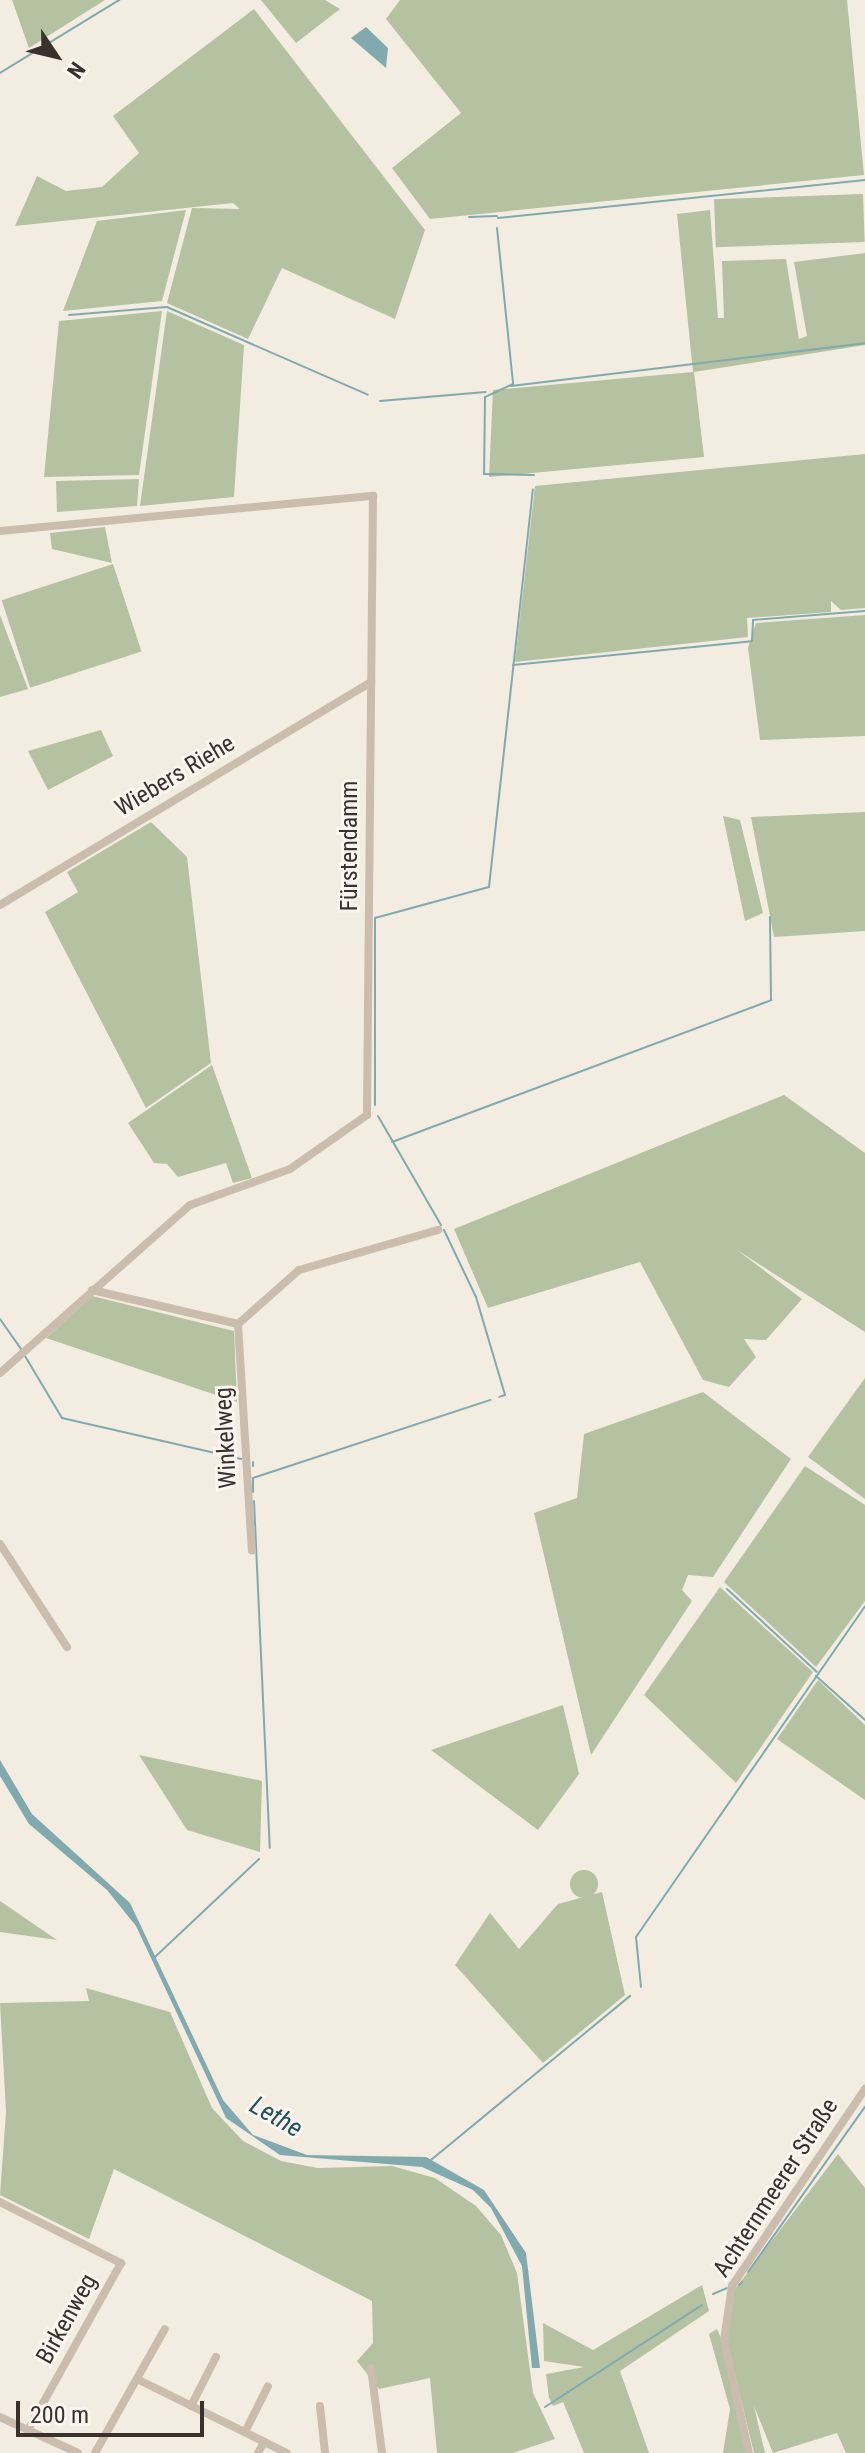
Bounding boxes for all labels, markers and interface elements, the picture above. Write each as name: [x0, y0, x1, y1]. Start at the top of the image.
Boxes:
north arrow: [16, 16, 96, 96]
text: N: [62, 57, 90, 83]
street label: Wiebers Riehe: [110, 729, 240, 823]
street label: Fürstendamm: [336, 781, 364, 911]
street label: Winkelweg: [209, 1387, 243, 1489]
water label: Lethe: [244, 2090, 308, 2144]
street label: Achternmeerer Straße: [707, 2093, 845, 2283]
street label: Birkenweg: [31, 2269, 103, 2369]
scale bar: [20, 2385, 208, 2435]
text: 200 m: [30, 2401, 89, 2429]

